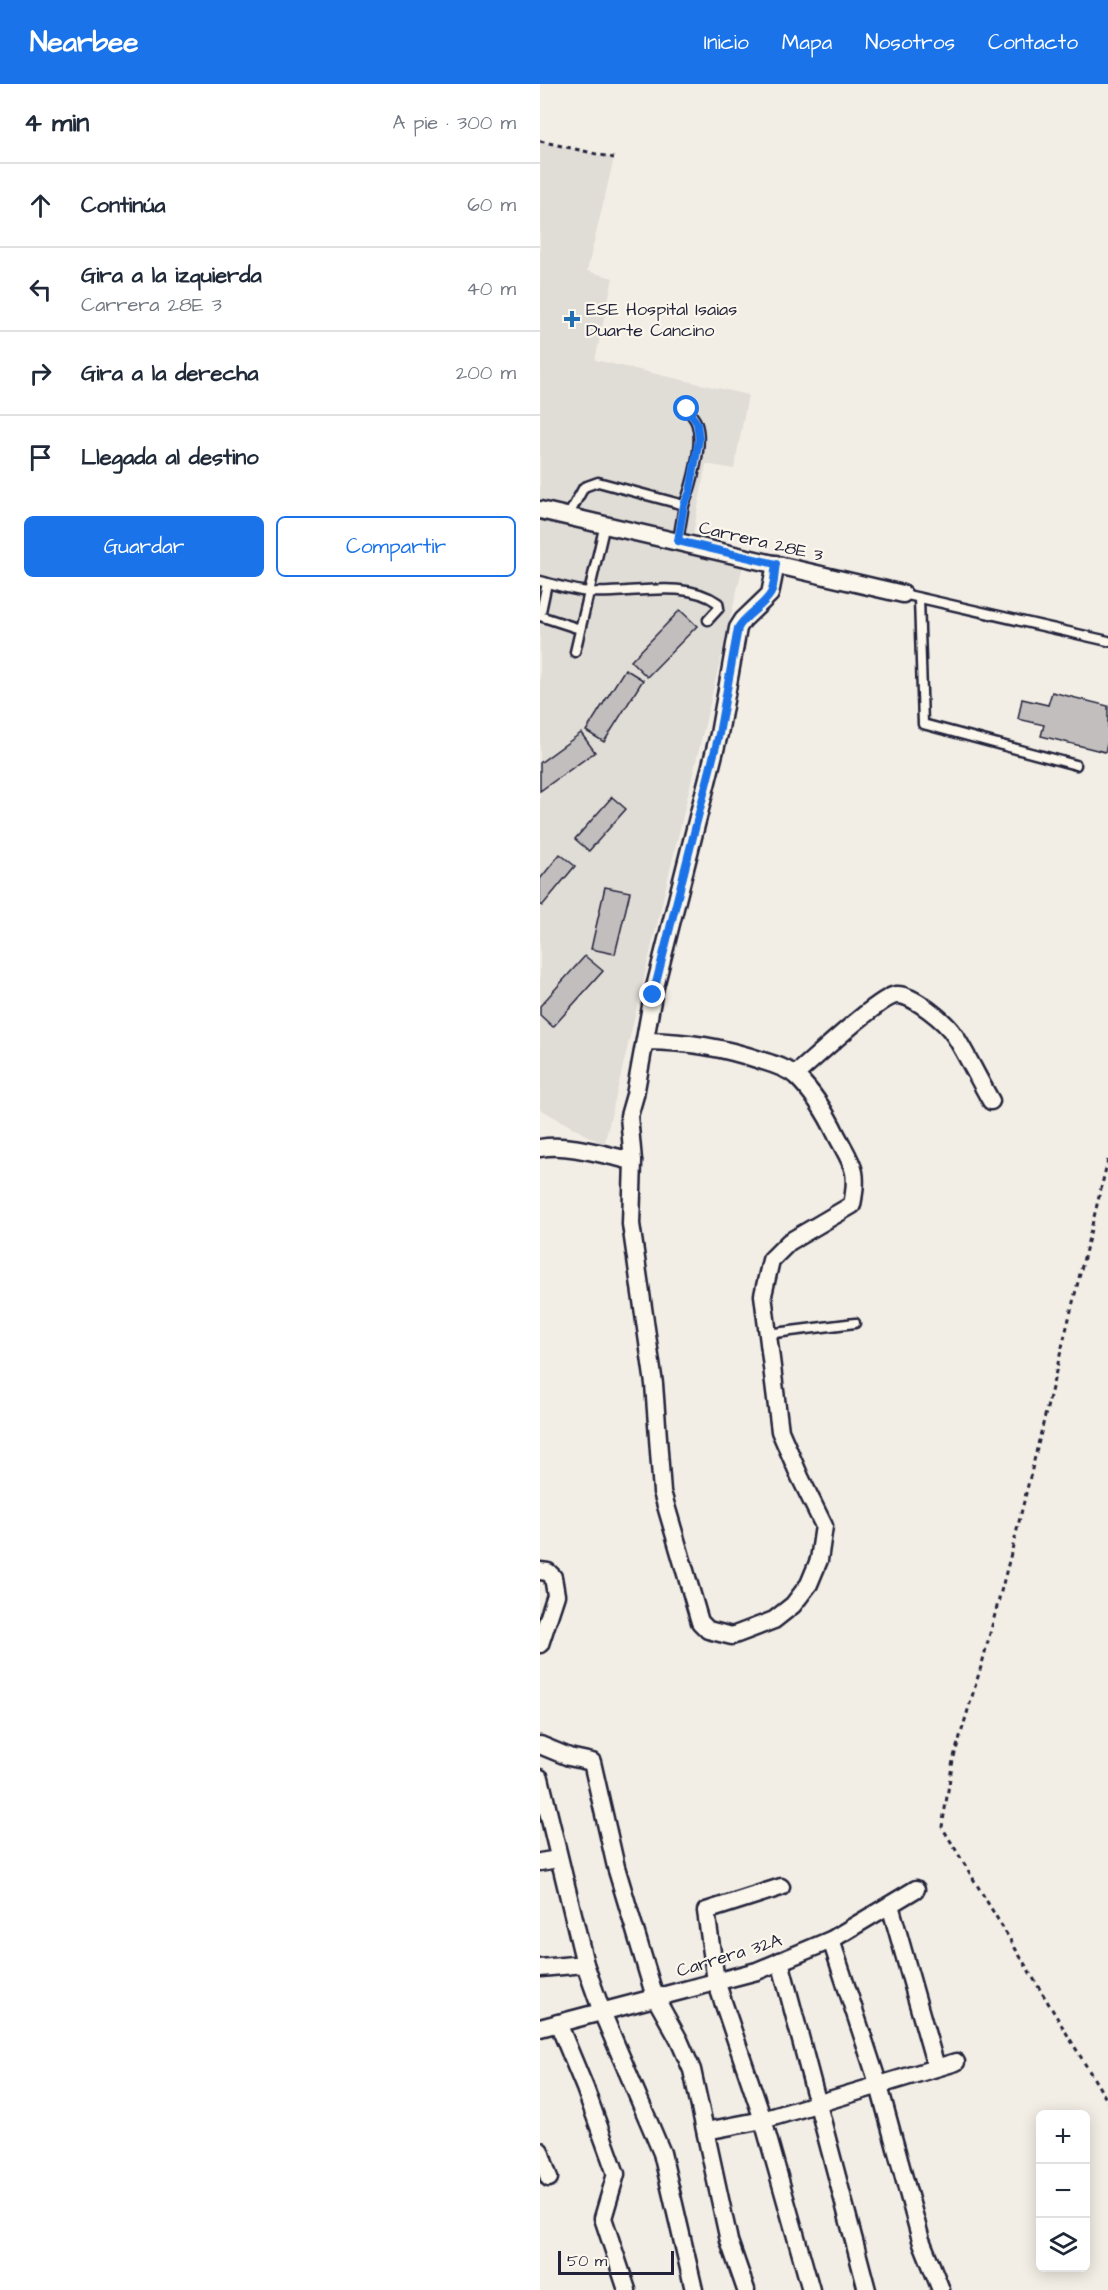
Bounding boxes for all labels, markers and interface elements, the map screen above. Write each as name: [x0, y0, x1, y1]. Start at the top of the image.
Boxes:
text: Nearbee: [30, 23, 138, 62]
text: Inicio: [704, 28, 749, 57]
text: Mapa: [782, 28, 832, 57]
text: Nosotros: [865, 28, 955, 57]
text: Contacto: [988, 28, 1078, 57]
text: 4 min: [24, 105, 89, 141]
text: A pie · 300 m: [392, 109, 516, 137]
icon: ahead: [24, 189, 57, 222]
text: Continúa: [81, 190, 166, 221]
text: 60 m: [467, 191, 516, 219]
text: Gira a la izquierda: [81, 260, 262, 291]
icon: left: [24, 273, 57, 306]
text: 40 m: [466, 275, 516, 303]
text: Carrera 28E 3: [81, 291, 222, 319]
place label: ESE Hospital Isaias Duarte Cancino: [586, 297, 737, 343]
marker: ESE Hospital Isaias Duarte Cancino: [563, 310, 581, 328]
icon: right: [24, 357, 57, 390]
text: Gira a la derecha: [81, 358, 258, 389]
text: 200 m: [456, 359, 516, 387]
route start: [673, 395, 699, 421]
icon: arrive: [24, 441, 57, 474]
text: Llegada al destino: [81, 442, 259, 473]
street label: Carrera 28E 3: [696, 515, 825, 568]
button: Guardar: [24, 516, 264, 577]
button: Compartir: [276, 516, 516, 577]
route end: [639, 981, 665, 1007]
street label: Carrera 32A: [673, 1927, 785, 1983]
map controls: [1036, 2110, 1090, 2272]
button: +: [1036, 2110, 1090, 2164]
button: −: [1036, 2164, 1090, 2218]
button: layers: [1036, 2218, 1090, 2272]
scale bar: [558, 2248, 674, 2276]
text: 50 m: [567, 2250, 607, 2272]

